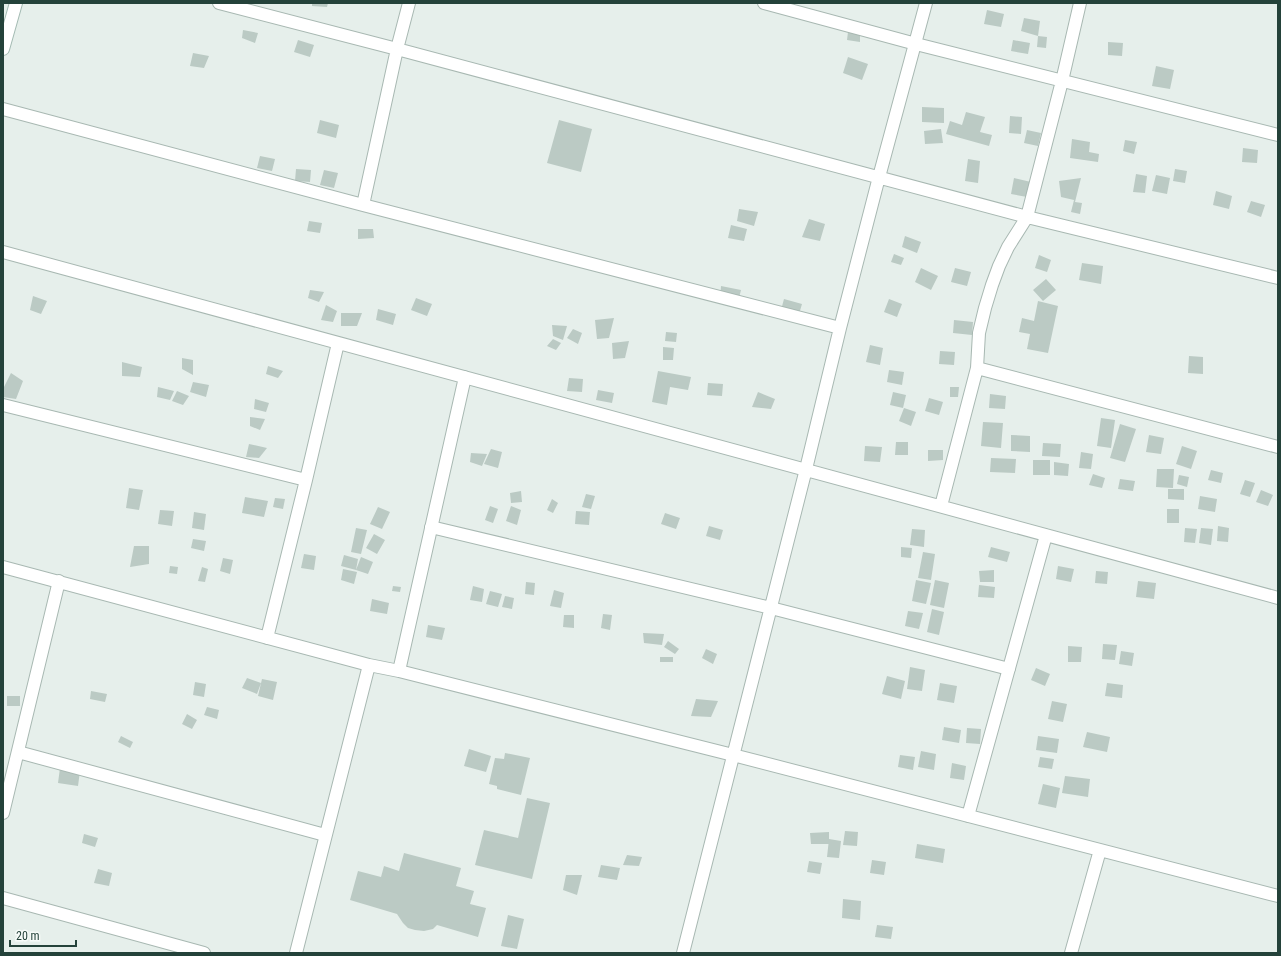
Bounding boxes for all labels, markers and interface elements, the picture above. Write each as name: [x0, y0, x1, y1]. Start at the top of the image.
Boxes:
scale bar: [10, 922, 76, 948]
text: 20 m: [16, 929, 40, 943]

